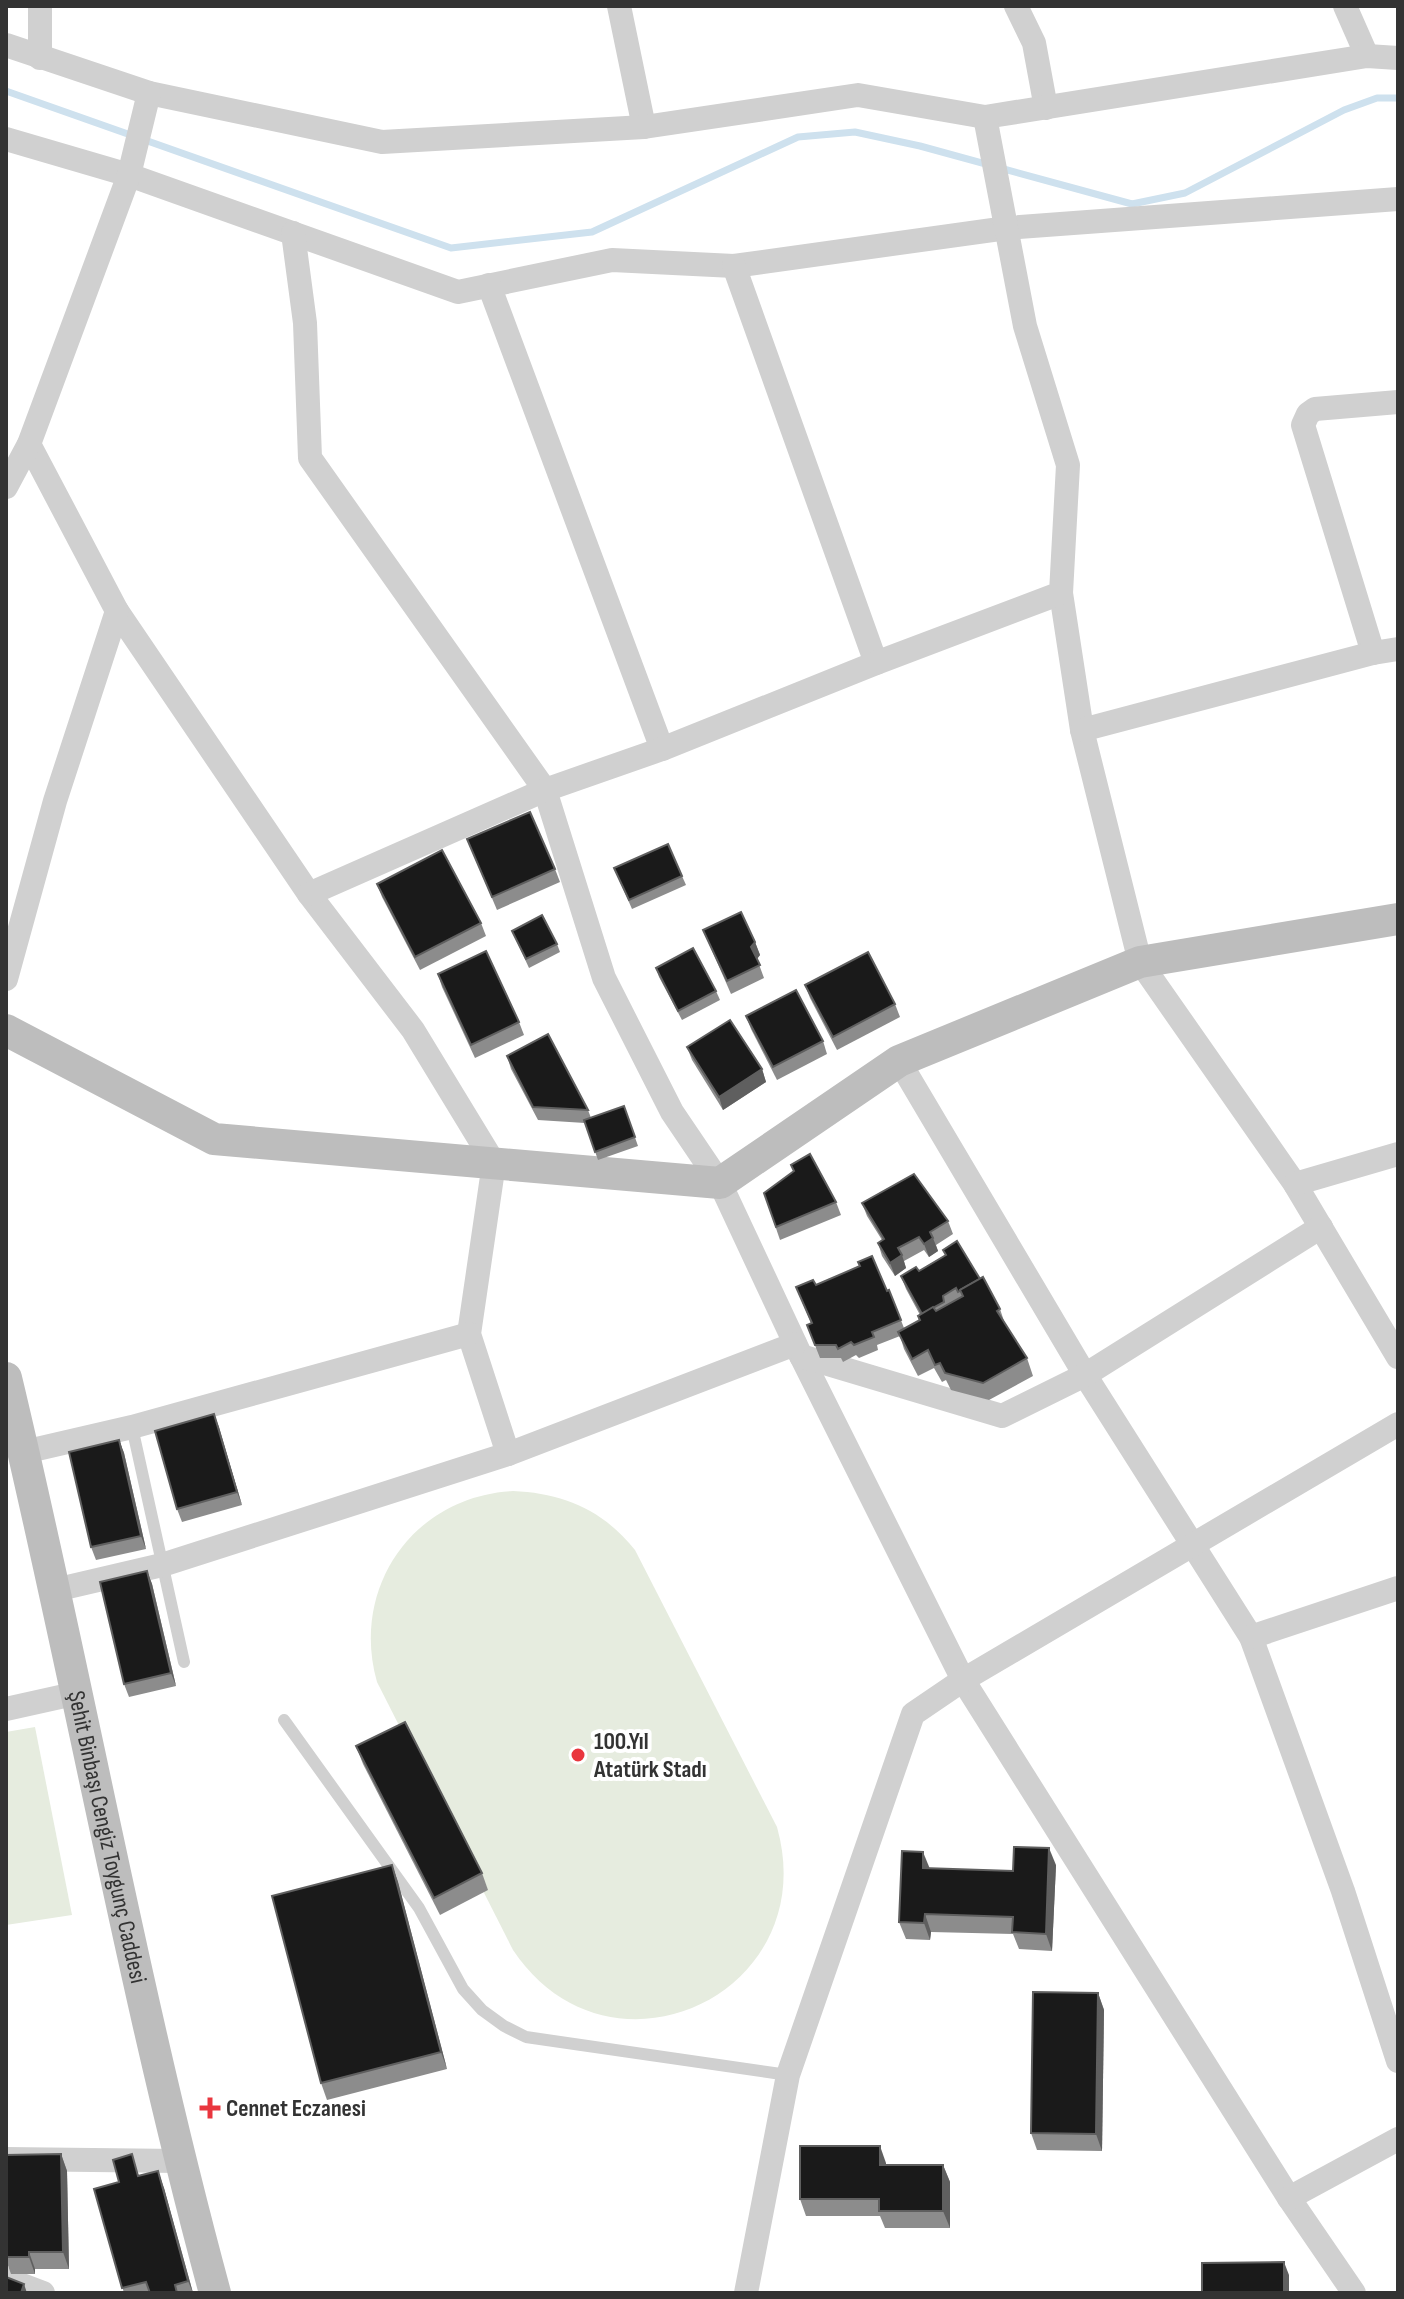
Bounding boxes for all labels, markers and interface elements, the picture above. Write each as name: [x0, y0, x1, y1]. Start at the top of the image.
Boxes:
street label: Şehit Binbaşı Cengiz Toygunç Caddesi: [61, 1688, 153, 1986]
place label: 100.Yıl Atatürk Stadı: [593, 1727, 707, 1784]
marker: 100.Yıl Atatürk Stadı: [569, 1746, 587, 1764]
place label: Cennet Eczanesi: [226, 2094, 366, 2123]
marker: Cennet Eczanesi: [201, 2099, 219, 2117]

